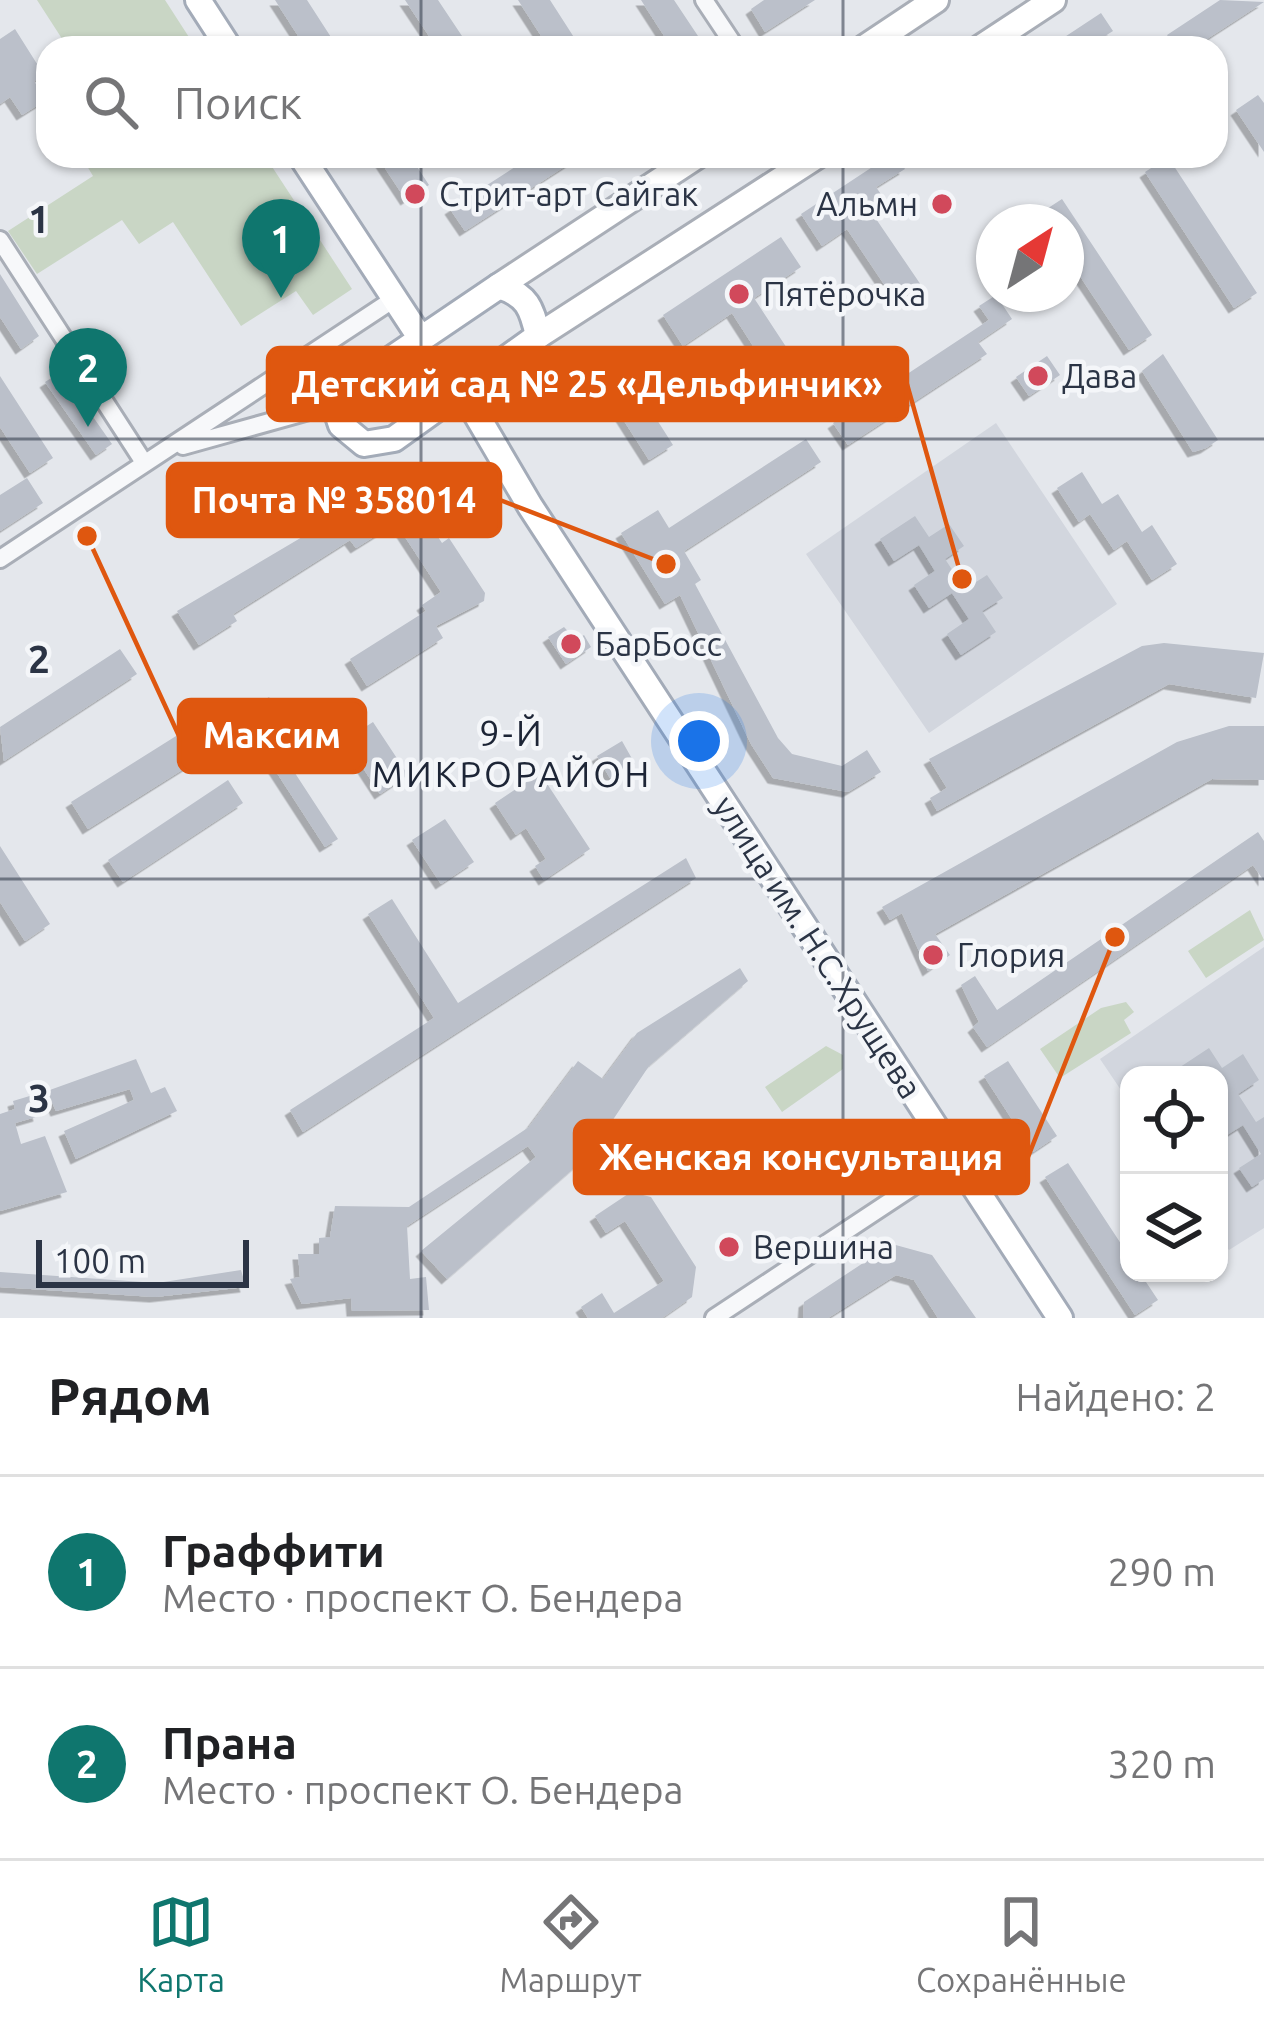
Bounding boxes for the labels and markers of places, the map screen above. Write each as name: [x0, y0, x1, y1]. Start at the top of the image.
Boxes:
place label: Стрит-арт Сайгак: [439, 175, 698, 212]
marker: Стрит-арт Сайгак: [402, 181, 428, 207]
place label: Альмн: [816, 185, 918, 222]
marker: Альмн: [929, 191, 955, 217]
pin: 1: [242, 199, 320, 298]
place label: Пятёрочка: [763, 275, 926, 312]
marker: Пятёрочка: [726, 281, 752, 307]
pin: 2: [49, 328, 127, 427]
callout: Детский сад № 25 «Дельфинчик»: [268, 348, 907, 420]
place label: Дава: [1062, 357, 1137, 394]
marker: Дава: [1025, 363, 1051, 389]
callout: Почта № 358014: [168, 464, 500, 536]
place label: БарБосс: [595, 625, 722, 662]
marker: БарБосс: [558, 631, 584, 657]
callout: Максим: [179, 700, 365, 772]
place label: Глория: [957, 936, 1065, 973]
marker: Глория: [920, 942, 946, 968]
callout: Женская консультация: [575, 1121, 1028, 1193]
place label: Вершина: [753, 1228, 894, 1265]
marker: Вершина: [716, 1234, 742, 1260]

